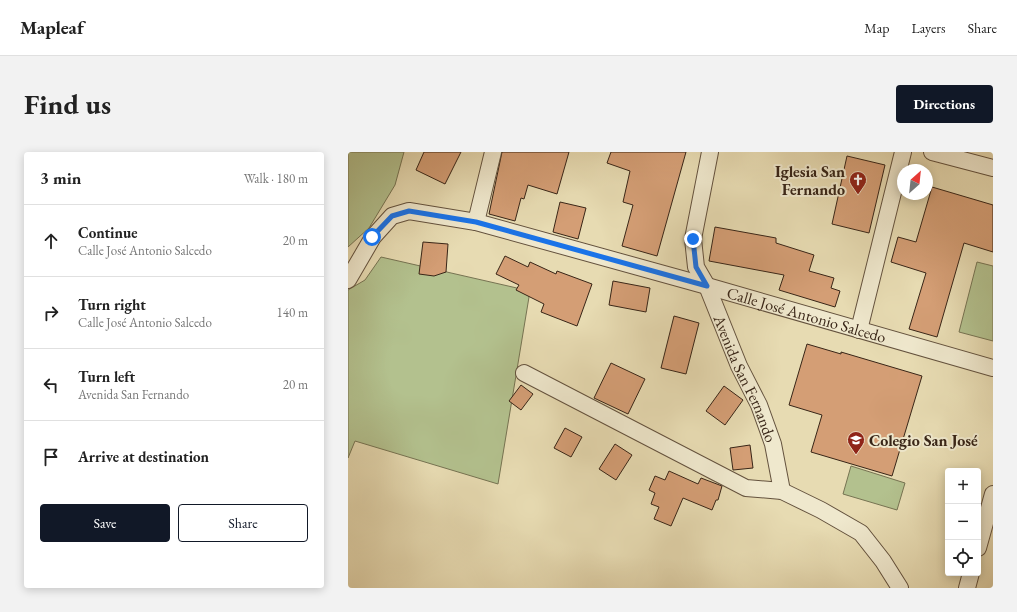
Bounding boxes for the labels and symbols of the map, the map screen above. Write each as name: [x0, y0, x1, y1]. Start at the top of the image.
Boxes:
place label: Iglesia San Fernando: [775, 161, 845, 200]
north arrow: [897, 164, 933, 200]
church icon: Iglesia San Fernando: [848, 170, 868, 195]
route start: [363, 228, 381, 246]
route end: [684, 230, 702, 248]
street label: Calle José Antonio Salcedo: [724, 282, 889, 347]
street label: Avenida San Fernando: [709, 311, 782, 445]
school or university icon: Colegio San José: [846, 430, 866, 455]
place label: Colegio San José: [869, 430, 978, 451]

